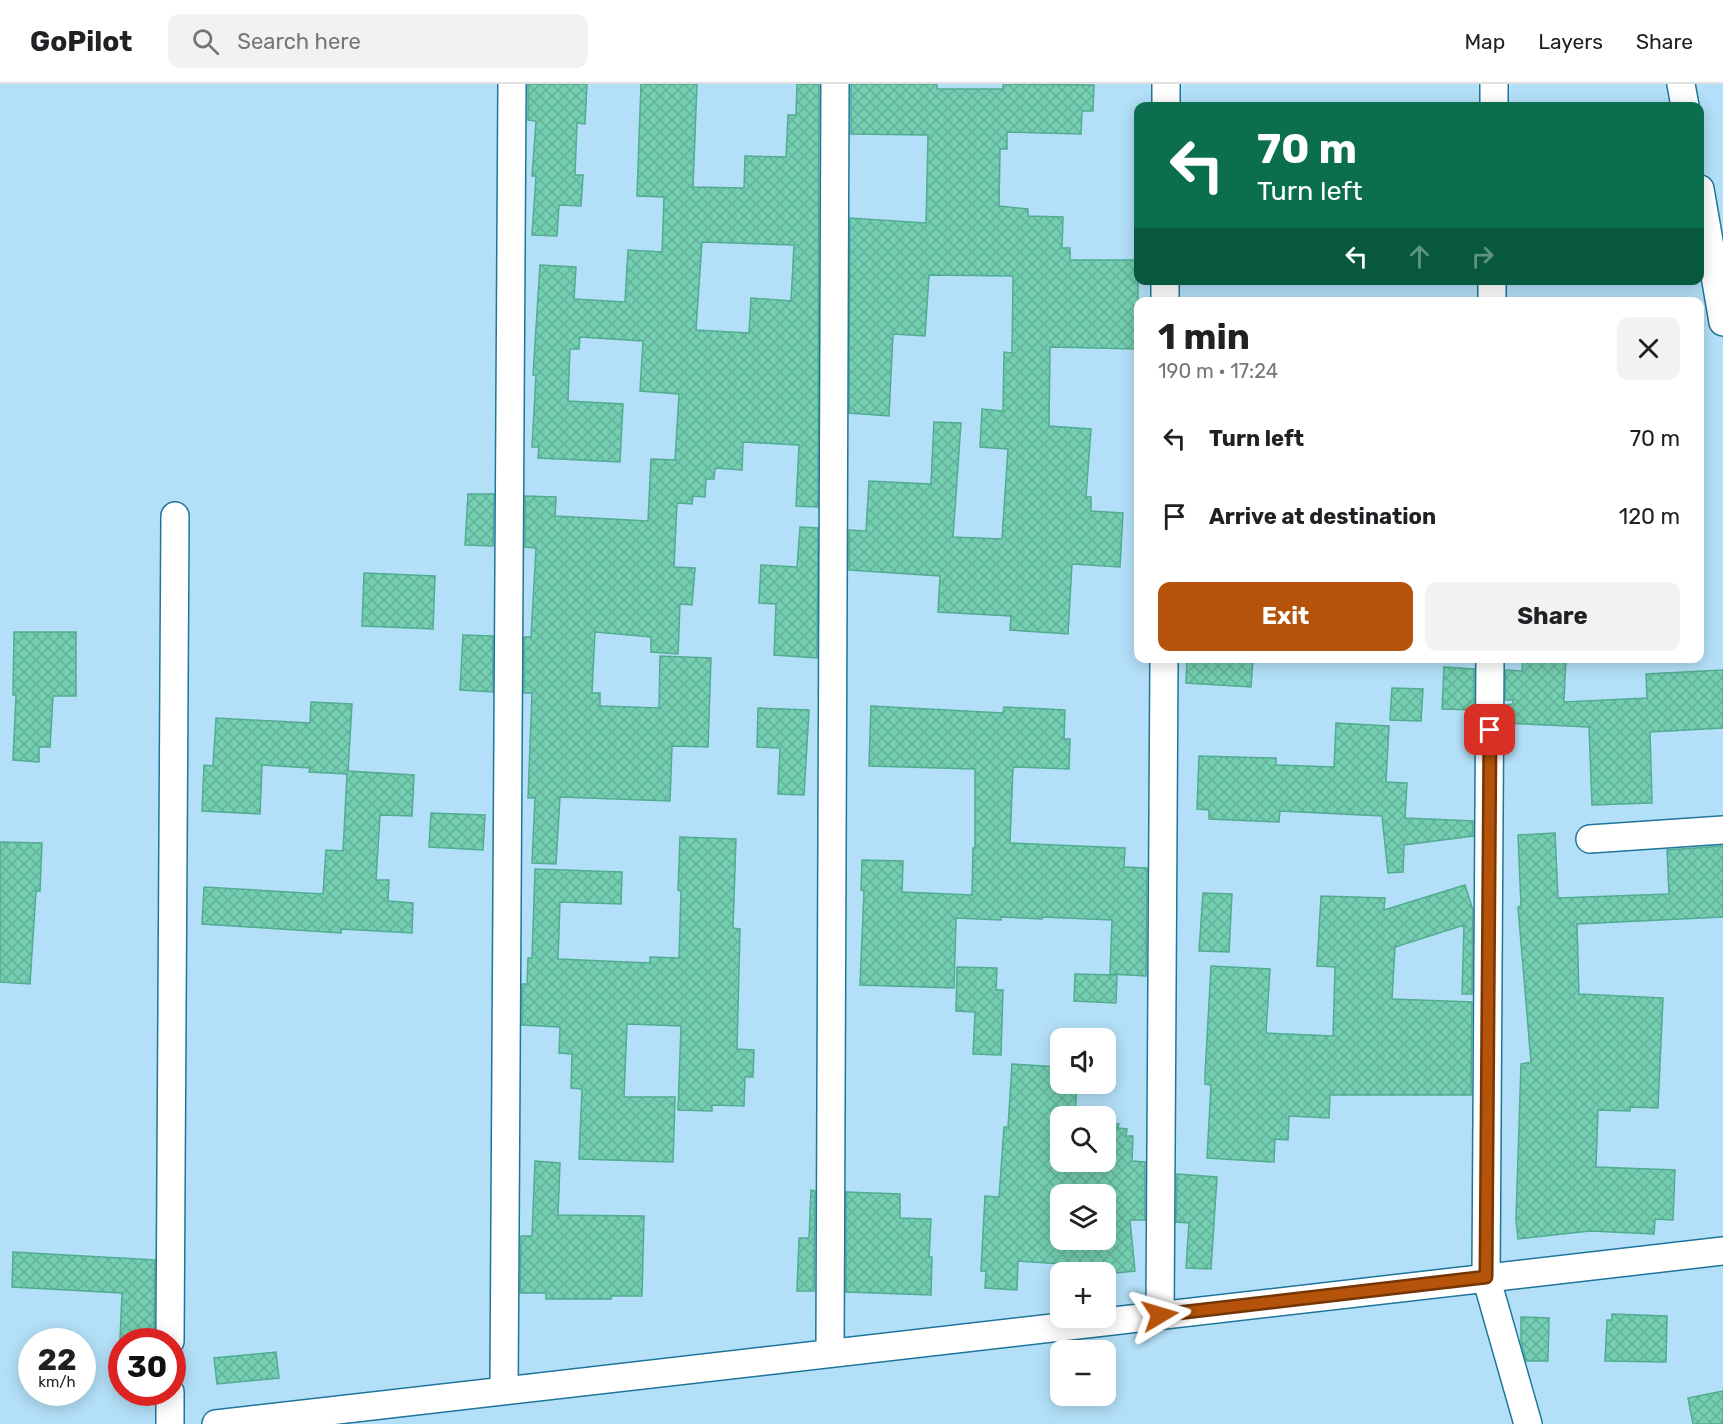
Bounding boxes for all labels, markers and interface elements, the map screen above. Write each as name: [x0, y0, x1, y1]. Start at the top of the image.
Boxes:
search box: [168, 14, 588, 68]
text: GoPilot: [30, 25, 132, 58]
icon: search: [189, 25, 222, 58]
text: Search here: [237, 28, 361, 55]
text: Map: [1464, 29, 1505, 54]
text: Layers: [1538, 29, 1603, 54]
text: Share: [1636, 29, 1693, 54]
text: 70 m: [1257, 124, 1357, 174]
icon: left: [1158, 126, 1236, 204]
text: Turn left: [1257, 175, 1362, 207]
icon: left: [1340, 240, 1373, 273]
icon: ahead: [1403, 240, 1436, 273]
icon: right: [1466, 240, 1499, 273]
text: 1 min: [1158, 315, 1250, 358]
button: close: [1617, 317, 1680, 380]
text: 190 m · 17:24: [1158, 359, 1278, 383]
icon: left: [1158, 422, 1191, 455]
text: Turn left: [1209, 425, 1304, 452]
text: 70 m: [1630, 425, 1680, 452]
icon: arrive: [1158, 500, 1191, 533]
text: Arrive at destination: [1209, 503, 1436, 530]
text: 120 m: [1619, 503, 1680, 530]
button: Exit: [1158, 582, 1413, 651]
button: Share: [1425, 582, 1680, 651]
pin: [1464, 704, 1515, 755]
icon: arrive: [1473, 713, 1506, 746]
map controls: [1050, 1028, 1116, 1406]
button: sound: [1050, 1028, 1116, 1094]
button: search: [1050, 1106, 1116, 1172]
button: layers: [1050, 1184, 1116, 1250]
button: +: [1050, 1262, 1116, 1328]
position arrow: [1128, 1283, 1192, 1347]
speed limit sign: 30: [108, 1328, 186, 1406]
button: −: [1050, 1340, 1116, 1406]
text: 22: [38, 1342, 77, 1378]
text: km/h: [38, 1373, 76, 1391]

